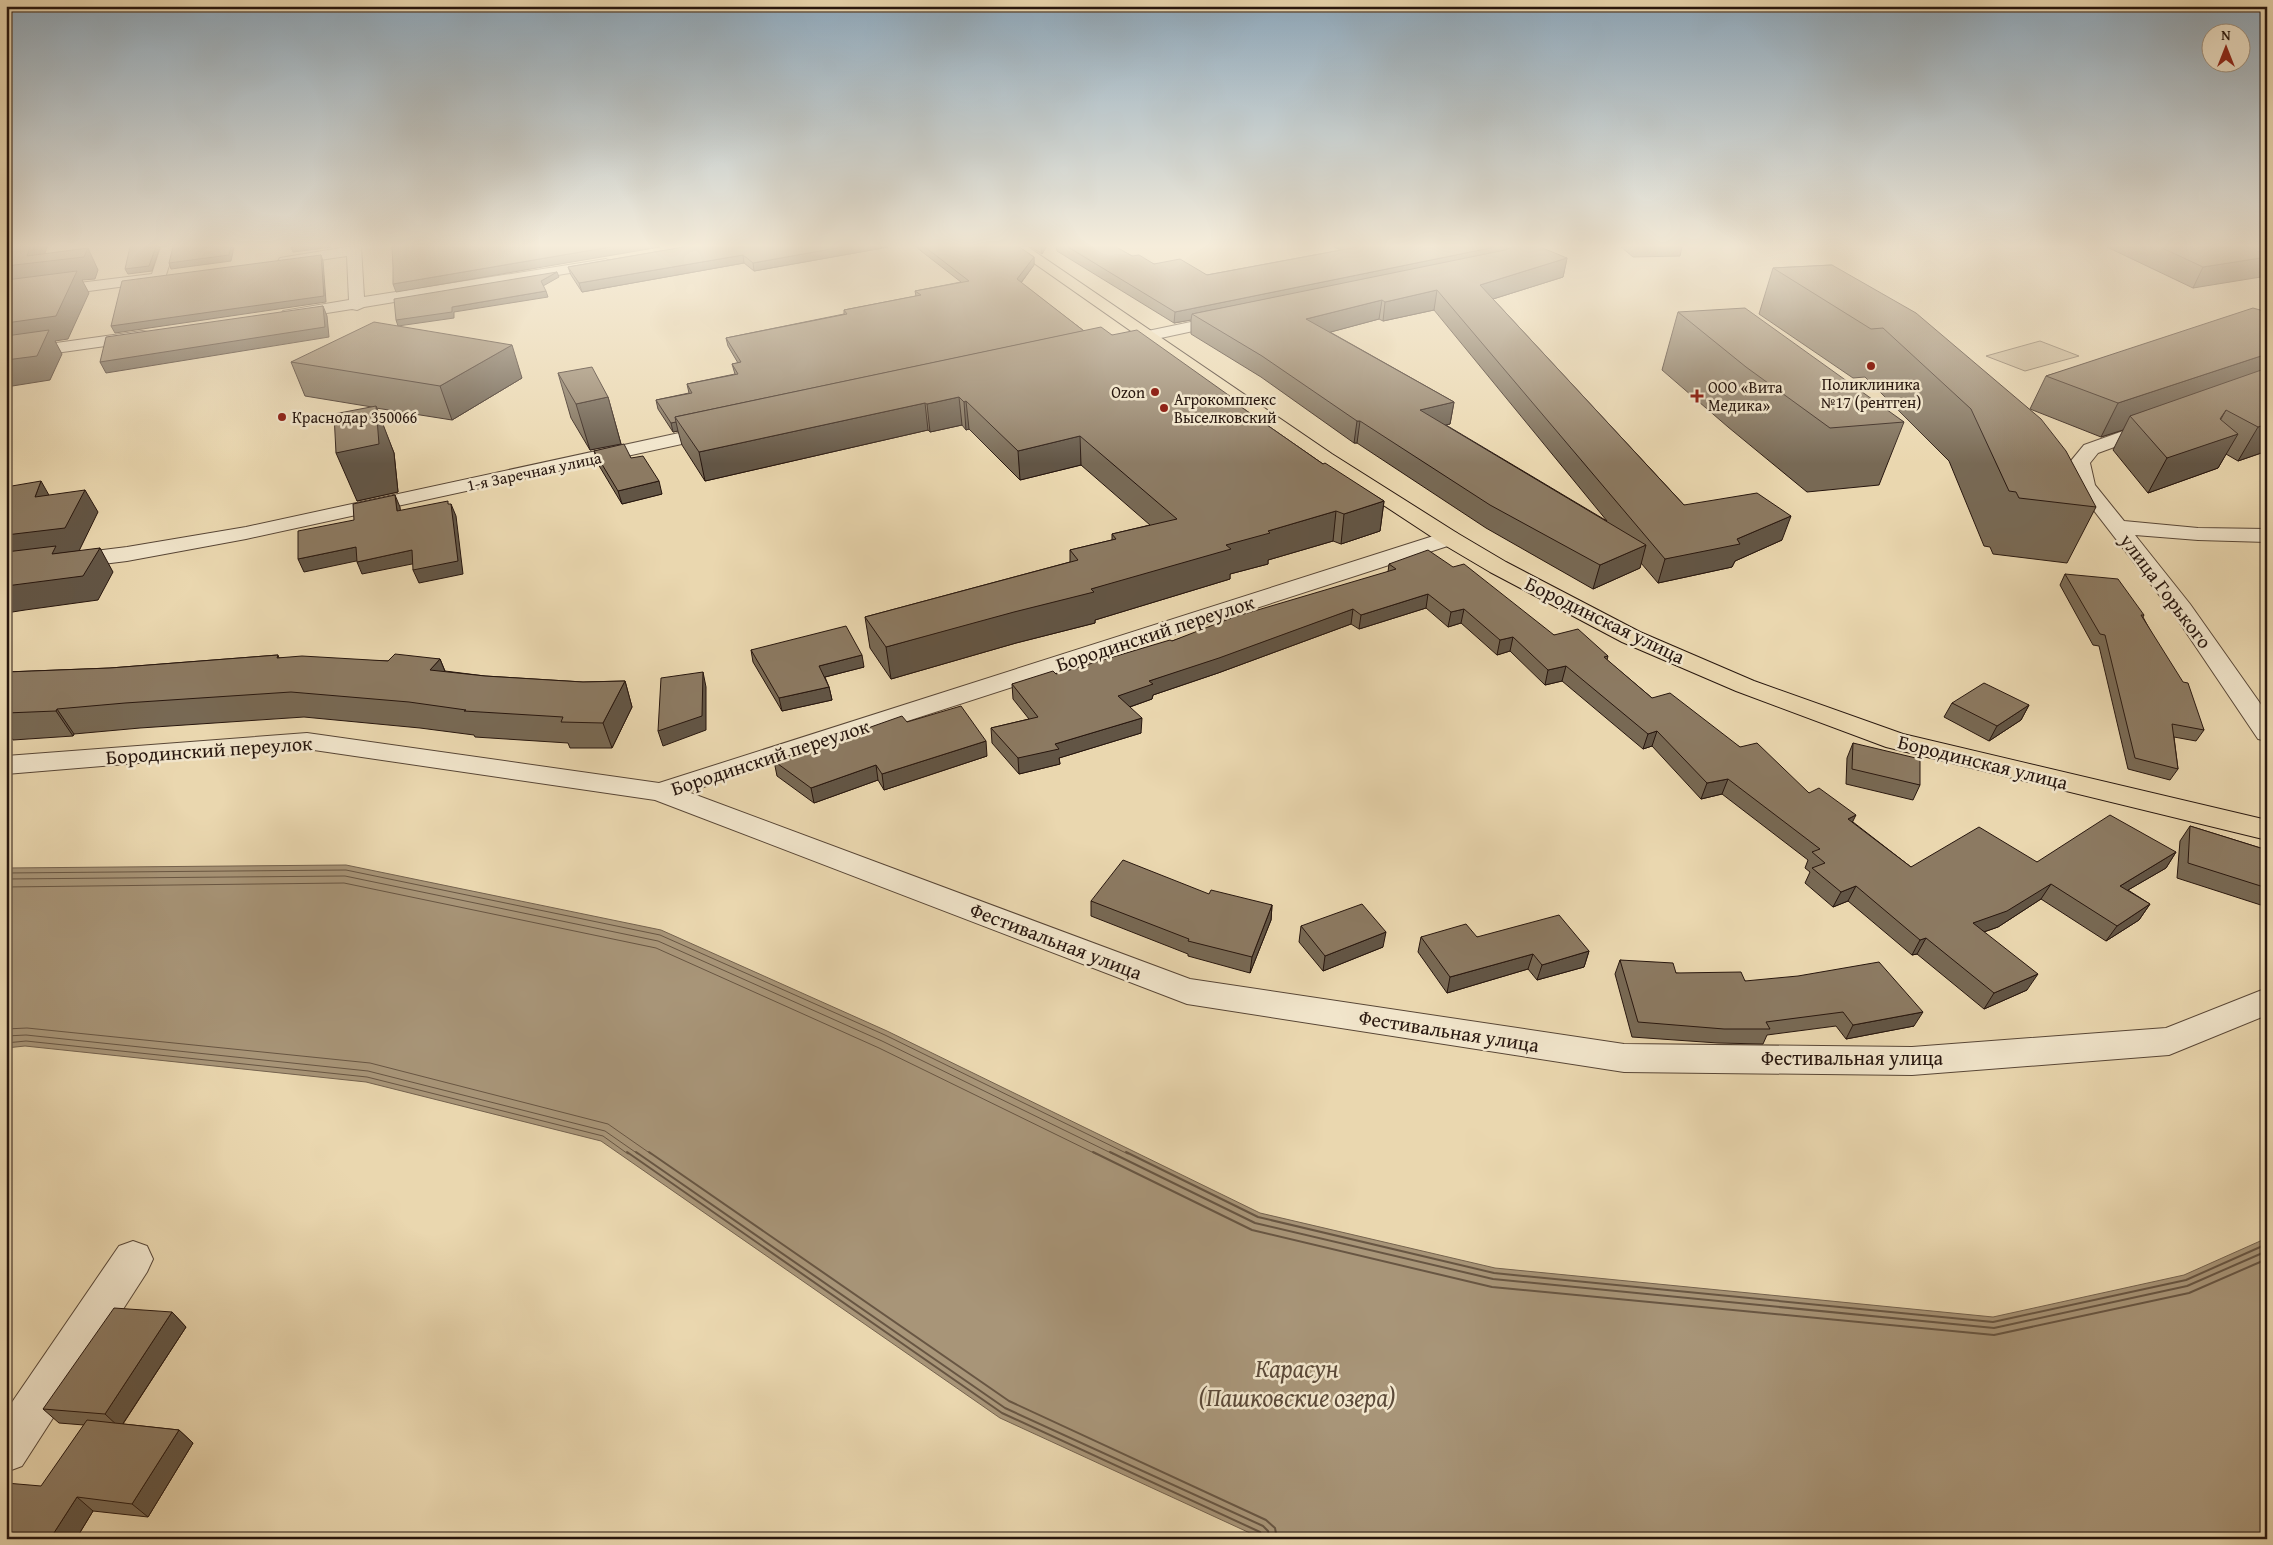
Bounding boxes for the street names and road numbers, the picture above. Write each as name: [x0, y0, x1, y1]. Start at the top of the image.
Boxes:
street label: 1-я Заречная улица: [464, 445, 604, 497]
street label: улица Горького: [2113, 526, 2219, 654]
street label: Бородинская улица: [1521, 568, 1690, 671]
street label: Бородинский переулок: [1052, 587, 1258, 678]
street label: Бородинский переулок: [667, 711, 873, 802]
street label: Бородинская улица: [1895, 726, 2072, 797]
street label: Бородинский переулок: [105, 728, 314, 771]
street label: Фестивальная улица: [966, 894, 1147, 987]
street label: Фестивальная улица: [1357, 1002, 1542, 1059]
street label: Фестивальная улица: [1761, 1043, 1944, 1072]

